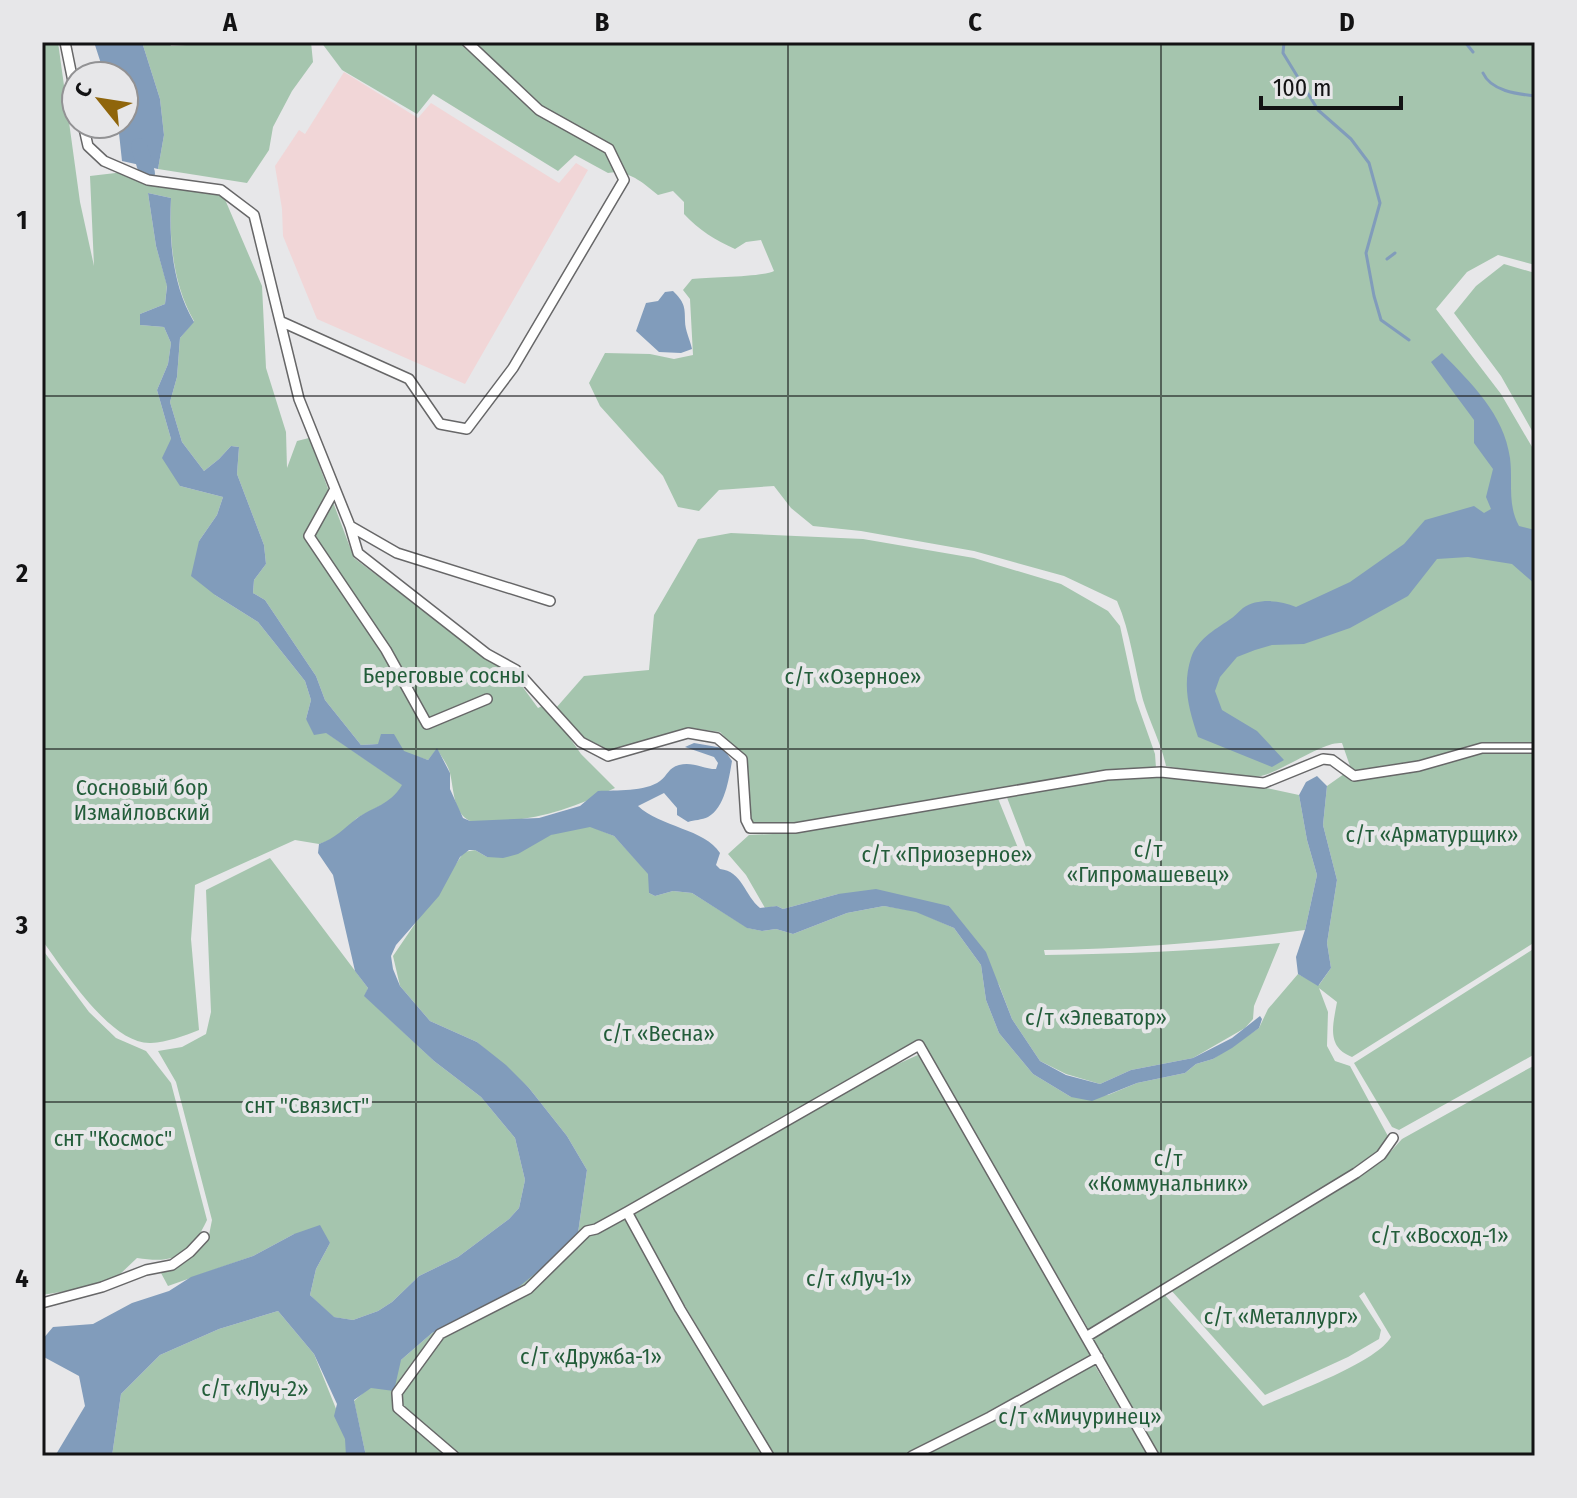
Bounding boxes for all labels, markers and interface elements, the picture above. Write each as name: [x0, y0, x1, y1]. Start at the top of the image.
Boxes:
text: A: [222, 7, 238, 38]
text: B: [595, 7, 610, 38]
text: C: [968, 7, 982, 38]
text: D: [1339, 7, 1355, 38]
north arrow: [60, 60, 140, 140]
scale bar: [1261, 60, 1401, 110]
text: 100 m: [1273, 74, 1331, 102]
text: С: [69, 78, 98, 102]
text: 1: [17, 205, 28, 236]
text: 2: [15, 558, 28, 589]
park label: Береговые сосны: [363, 662, 525, 689]
park label: с/т «Озерное»: [785, 663, 921, 690]
park label: Сосновый бор Измайловский: [74, 774, 210, 826]
park label: с/т «Арматурщик»: [1346, 821, 1518, 848]
park label: с/т «Гипромашевец»: [1067, 836, 1229, 888]
park label: с/т «Приозерное»: [861, 841, 1033, 868]
text: 3: [15, 910, 28, 941]
park label: с/т «Элеватор»: [1025, 1004, 1167, 1031]
park label: с/т «Весна»: [603, 1020, 715, 1047]
park label: снт "Связист": [245, 1092, 369, 1119]
park label: снт "Космос": [54, 1125, 172, 1152]
park label: с/т «Коммунальник»: [1088, 1145, 1248, 1197]
park label: с/т «Восход-1»: [1371, 1222, 1509, 1249]
text: 4: [15, 1263, 29, 1294]
park label: с/т «Луч-1»: [806, 1265, 912, 1292]
park label: с/т «Металлург»: [1204, 1303, 1358, 1330]
park label: с/т «Дружба-1»: [520, 1343, 662, 1370]
park label: с/т «Луч-2»: [201, 1375, 309, 1402]
park label: с/т «Мичуринец»: [998, 1403, 1162, 1430]

